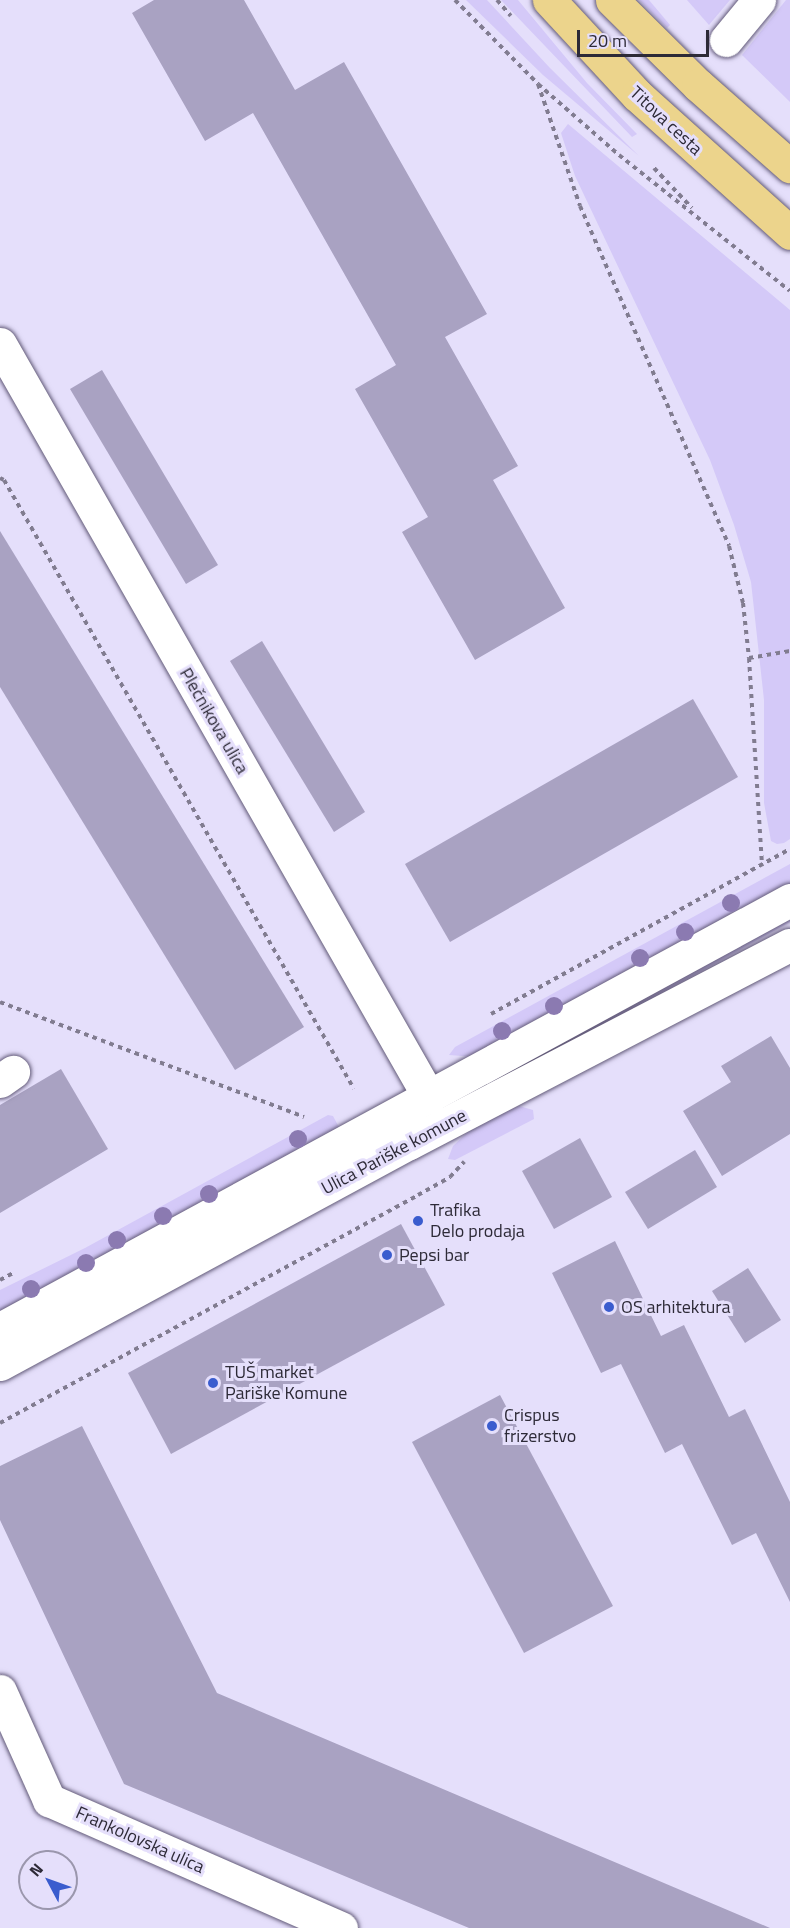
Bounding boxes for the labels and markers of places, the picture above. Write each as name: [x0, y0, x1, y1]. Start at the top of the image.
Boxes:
place label: Trafika Delo prodaja: [430, 1200, 525, 1242]
marker: Trafika Delo prodaja: [411, 1214, 425, 1228]
place label: Pepsi bar: [399, 1244, 469, 1266]
marker: Pepsi bar: [380, 1248, 394, 1262]
place label: OS arhitektura: [621, 1296, 731, 1318]
marker: OS arhitektura: [602, 1300, 616, 1314]
place label: TUŠ market Pariške Komune: [225, 1362, 347, 1404]
marker: TUŠ market Pariške Komune: [206, 1376, 220, 1390]
place label: Crispus frizerstvo: [504, 1405, 576, 1448]
marker: Crispus frizerstvo: [485, 1419, 499, 1433]

